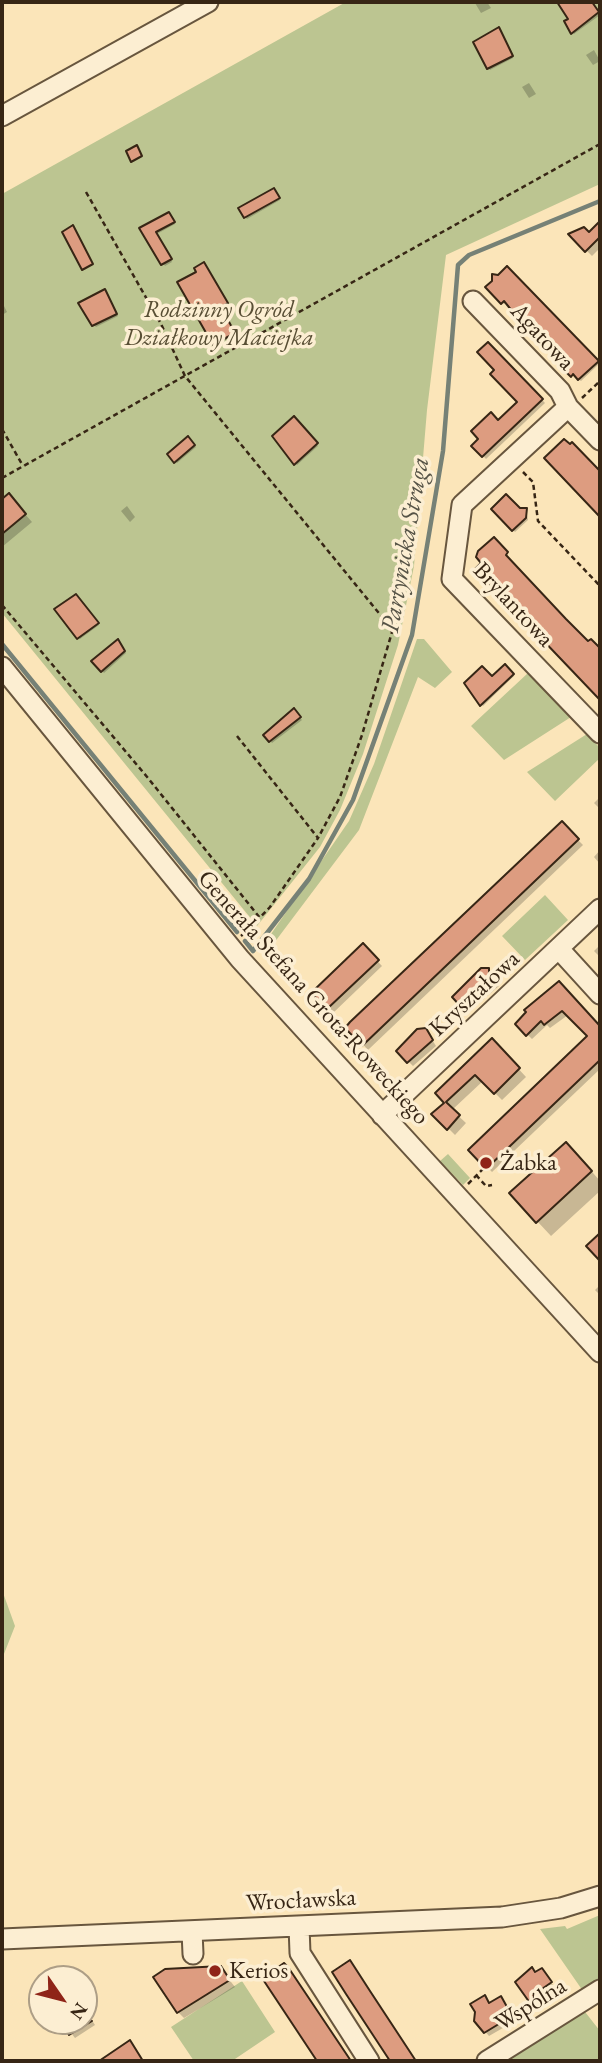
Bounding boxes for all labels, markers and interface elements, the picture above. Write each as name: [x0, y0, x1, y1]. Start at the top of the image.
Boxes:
park label: Rodzinny Ogród Działkowy Maciejka: [124, 296, 314, 352]
street label: Agatowa: [504, 297, 580, 377]
water label: Partynicka Struga: [375, 455, 437, 635]
street label: Brylantowa: [467, 557, 559, 653]
street label: Generała Stefana Grota-Roweckiego: [191, 865, 435, 1131]
street label: Kryształowa: [424, 945, 526, 1043]
place label: Żabka: [500, 1149, 557, 1177]
marker: Żabka: [478, 1155, 494, 1171]
street label: Wrocławska: [245, 1884, 357, 1918]
place label: Kerios: [229, 1957, 288, 1985]
marker: Kerios: [207, 1963, 223, 1979]
north arrow: [28, 1965, 98, 2035]
street label: Wspólna: [490, 1972, 572, 2038]
text: N: [64, 1998, 94, 2025]

